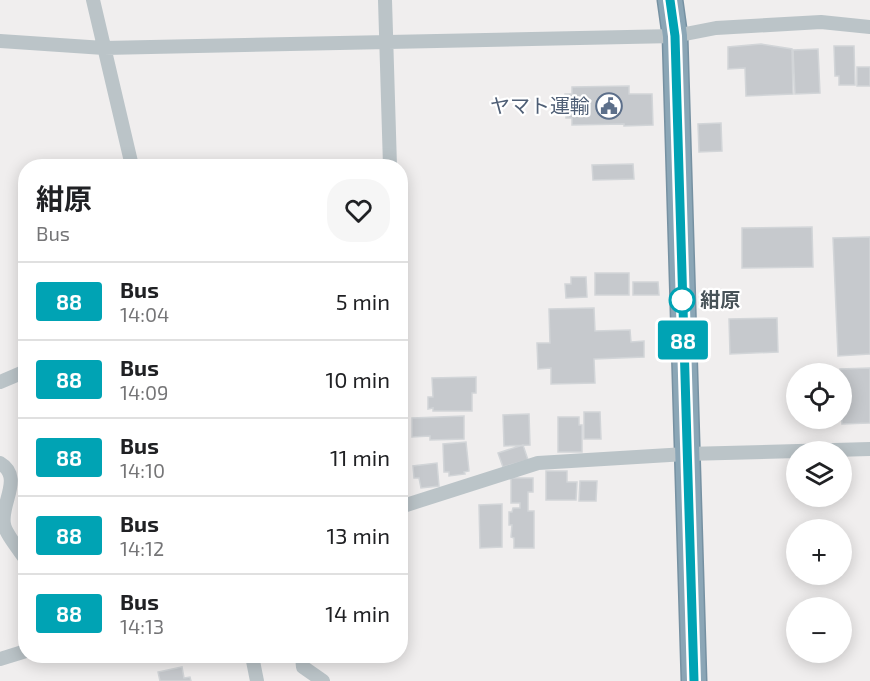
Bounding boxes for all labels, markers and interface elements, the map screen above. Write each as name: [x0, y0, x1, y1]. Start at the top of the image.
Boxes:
public building icon: ヤマト運輸: [594, 91, 624, 121]
place label: ヤマト運輸: [490, 93, 590, 117]
button: heart: [327, 179, 390, 242]
text: 紺原: [36, 181, 92, 215]
text: Bus: [36, 221, 70, 245]
text: Bus: [120, 276, 159, 302]
marker: 紺原: [669, 287, 695, 313]
place label: 紺原: [700, 287, 740, 311]
text: 5 min: [336, 288, 390, 314]
text: 88: [56, 289, 82, 314]
text: 14:04: [120, 302, 169, 326]
line badge: 88: [656, 320, 710, 360]
text: 88: [670, 328, 696, 353]
text: Bus: [120, 354, 159, 380]
map controls: [786, 363, 852, 663]
button: locate: [786, 363, 852, 429]
text: 10 min: [326, 366, 390, 392]
text: 88: [56, 367, 82, 392]
text: 14:09: [120, 380, 168, 404]
text: Bus: [120, 432, 159, 458]
button: layers: [786, 441, 852, 507]
text: 11 min: [330, 444, 390, 470]
text: 88: [56, 445, 82, 470]
text: 14:10: [120, 458, 165, 482]
text: Bus: [120, 510, 159, 536]
button: +: [786, 519, 852, 585]
text: 13 min: [327, 522, 390, 548]
text: 88: [56, 523, 82, 548]
text: 14:12: [120, 536, 164, 560]
text: Bus: [120, 588, 159, 614]
button: −: [786, 597, 852, 663]
text: 14 min: [325, 600, 390, 626]
text: 88: [56, 601, 82, 626]
text: 14:13: [120, 614, 164, 638]

